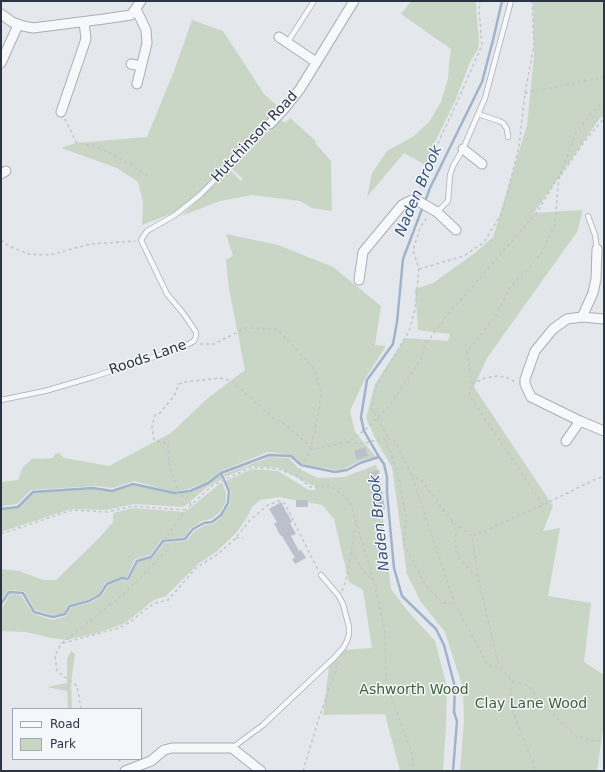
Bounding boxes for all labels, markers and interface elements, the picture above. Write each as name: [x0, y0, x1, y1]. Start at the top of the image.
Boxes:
street label: Hutchinson Road: [208, 88, 302, 186]
water label: Naden Brook: [392, 143, 446, 239]
street label: Roods Lane: [107, 337, 189, 379]
water label: Naden Brook: [366, 474, 394, 572]
park label: Ashworth Wood: [359, 682, 469, 698]
park label: Clay Lane Wood: [475, 696, 587, 712]
legend: [12, 708, 142, 760]
text: Road: [50, 717, 80, 731]
text: Park: [50, 737, 76, 751]

